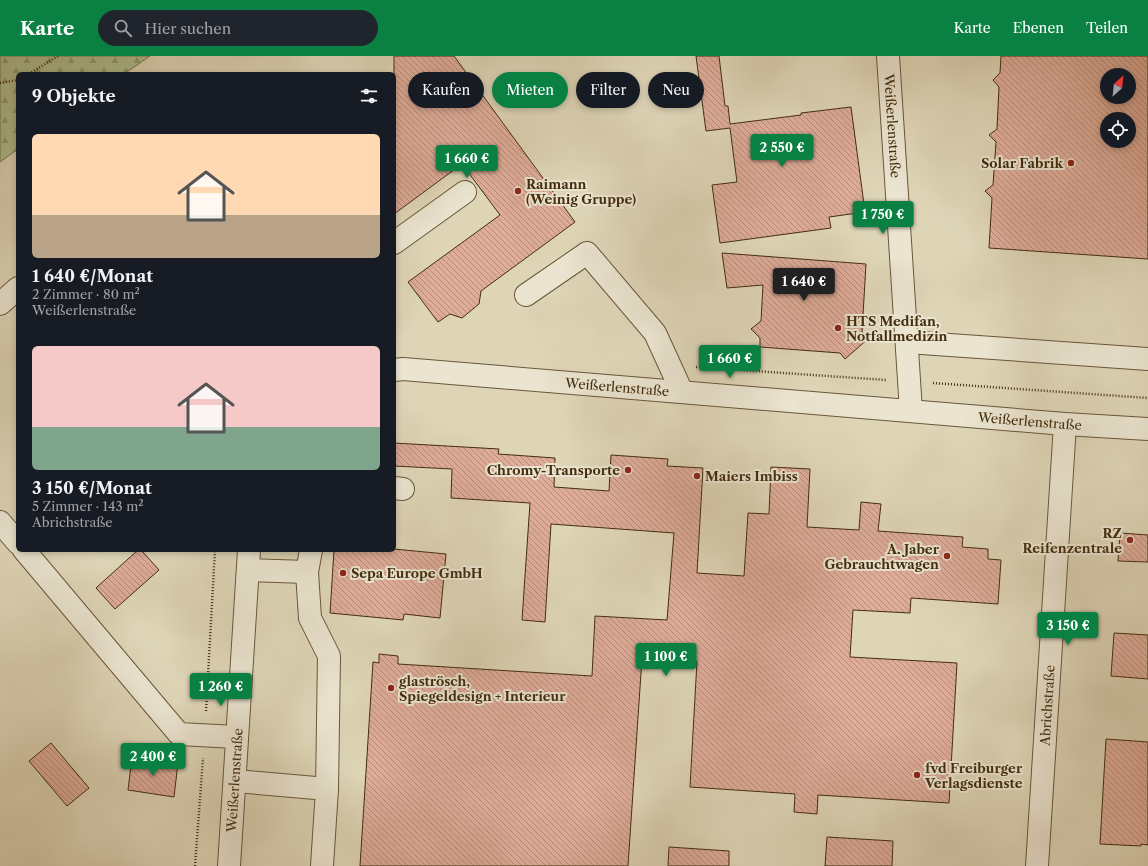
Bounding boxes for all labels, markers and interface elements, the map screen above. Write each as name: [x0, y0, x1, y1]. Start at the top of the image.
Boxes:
search box: [98, 10, 378, 46]
text: Karte: [20, 17, 74, 40]
icon: search: [112, 17, 134, 39]
text: Hier suchen: [144, 19, 231, 38]
text: Karte: [954, 19, 991, 37]
text: Ebenen: [1013, 19, 1064, 37]
text: Teilen: [1086, 19, 1128, 37]
north arrow: [1100, 68, 1136, 104]
map controls: [1100, 68, 1136, 148]
chip: Kaufen: [408, 72, 484, 108]
chip: Mieten: [492, 72, 568, 108]
chip: Filter: [576, 72, 640, 108]
chip: Neu: [648, 72, 704, 108]
street label: Weißerlenstraße: [881, 72, 904, 178]
icon: filters: [358, 85, 380, 107]
text: 9 Objekte: [32, 86, 116, 106]
button: locate: [1100, 112, 1136, 148]
pin: 2 550 €: [745, 134, 819, 168]
text: 2 550 €: [759, 139, 805, 155]
pin: 1 660 €: [430, 145, 504, 179]
text: 1 660 €: [445, 150, 489, 166]
place label: Solar Fabrik: [981, 155, 1063, 171]
marker: Solar Fabrik: [1066, 158, 1076, 168]
icon: home: [170, 160, 242, 232]
place label: Raimann (Weinig Gruppe): [526, 176, 636, 207]
marker: Raimann (Weinig Gruppe): [513, 186, 523, 196]
pin: 1 750 €: [846, 201, 920, 235]
text: 1 750 €: [862, 206, 904, 222]
text: 1 640 €/Monat: [32, 266, 153, 286]
pin: 1 640 €: [767, 268, 841, 302]
text: 1 640 €: [782, 273, 826, 289]
text: 2 Zimmer · 80 m²: [32, 286, 140, 302]
text: Weißerlenstraße: [32, 302, 136, 318]
place label: HTS Medifan, Notfallmedizin: [846, 313, 948, 344]
marker: HTS Medifan, Notfallmedizin: [833, 323, 843, 333]
pin: 1 660 €: [693, 345, 767, 379]
text: 1 660 €: [708, 350, 752, 366]
icon: home: [170, 372, 242, 444]
street label: Weißerlenstraße: [564, 374, 670, 399]
street label: Weißerlenstraße: [976, 409, 1082, 433]
place label: Chromy-Transporte: [487, 462, 620, 478]
marker: Chromy-Transporte: [623, 465, 633, 475]
place label: Maiers Imbiss: [705, 468, 798, 484]
marker: Maiers Imbiss: [692, 471, 702, 481]
text: 3 150 €/Monat: [32, 478, 152, 498]
text: 5 Zimmer · 143 m²: [32, 498, 144, 514]
text: Abrichstraße: [32, 514, 113, 530]
place label: RZ Reifenzentrale: [1022, 525, 1122, 556]
marker: RZ Reifenzentrale: [1125, 535, 1135, 545]
place label: A. Jaber Gebrauchtwagen: [824, 541, 940, 572]
marker: A. Jaber Gebrauchtwagen: [942, 551, 952, 561]
place label: Sepa Europe GmbH: [351, 565, 483, 581]
marker: Sepa Europe GmbH: [338, 568, 348, 578]
pin: 3 150 €: [1031, 612, 1105, 646]
text: 3 150 €: [1046, 617, 1090, 633]
pin: 1 100 €: [629, 643, 703, 677]
text: 1 100 €: [645, 648, 687, 664]
street label: Abrichstraße: [1037, 665, 1058, 747]
pin: 1 260 €: [184, 673, 258, 707]
place label: glaströsch, Spiegeldesign + Interieur: [398, 673, 566, 704]
text: 1 260 €: [199, 678, 243, 694]
marker: glaströsch, Spiegeldesign + Interieur: [386, 683, 396, 693]
street label: Weißerlenstraße: [223, 728, 246, 834]
pin: 2 400 €: [116, 743, 190, 777]
text: 2 400 €: [130, 748, 176, 764]
place label: fvd Freiburger Verlagsdienste: [924, 760, 1023, 791]
marker: fvd Freiburger Verlagsdienste: [912, 770, 922, 780]

